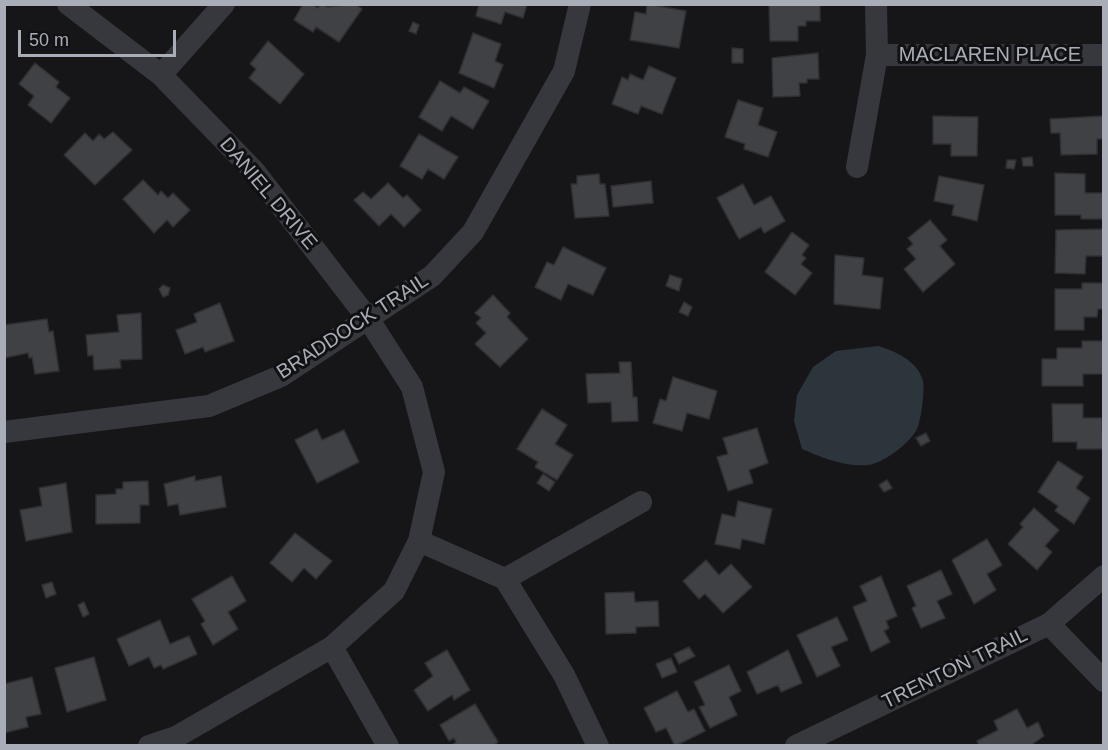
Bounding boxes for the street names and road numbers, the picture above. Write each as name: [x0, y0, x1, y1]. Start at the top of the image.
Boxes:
street label: MACLAREN PLACE: [899, 43, 1081, 67]
street label: DANIEL DRIVE: [214, 133, 322, 255]
street label: BRADDOCK TRAIL: [273, 269, 433, 385]
street label: TRENTON TRAIL: [878, 623, 1032, 715]

